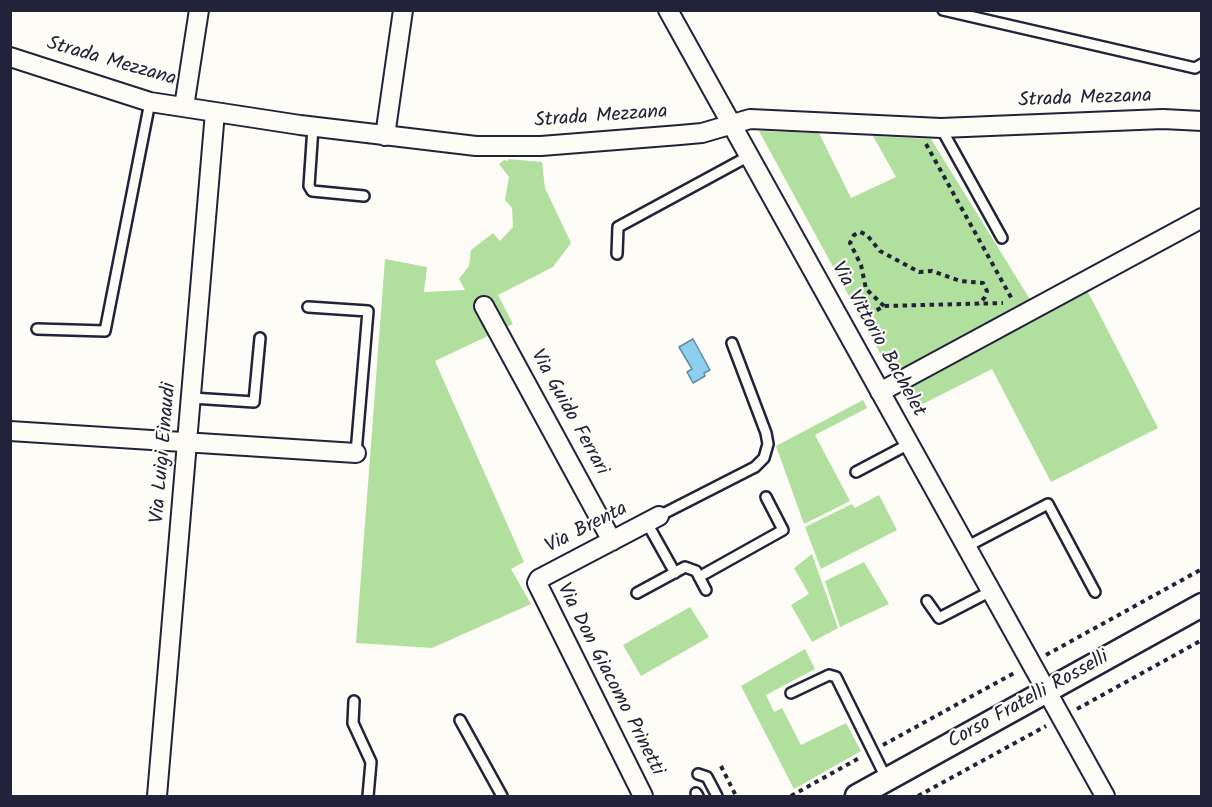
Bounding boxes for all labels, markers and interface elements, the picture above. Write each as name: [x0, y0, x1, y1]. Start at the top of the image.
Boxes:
street label: Strada Mezzana: [44, 33, 178, 93]
street label: Strada Mezzana: [1018, 86, 1152, 114]
street label: Strada Mezzana: [534, 101, 668, 135]
street label: Via Vittorio Bachelet: [824, 258, 930, 422]
street label: Via Guido Ferrari: [524, 346, 612, 480]
street label: Via Luigi Einaudi: [147, 382, 183, 524]
street label: Via Brenta: [542, 498, 632, 560]
street label: Via Don Giacomo Prinetti: [550, 580, 668, 780]
street label: Corso Fratelli Rosselli: [944, 647, 1114, 755]

